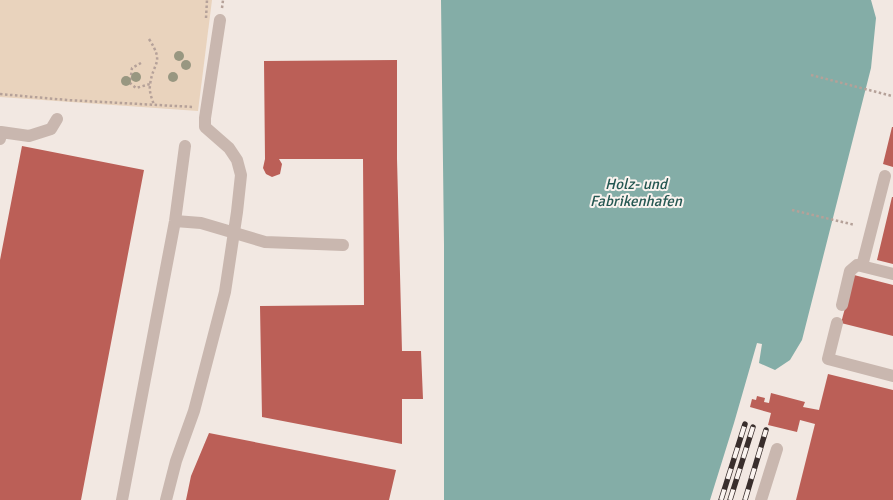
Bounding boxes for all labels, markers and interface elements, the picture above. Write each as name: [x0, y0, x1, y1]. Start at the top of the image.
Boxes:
water label: Holz- und Fabrikenhafen: [590, 175, 683, 210]

